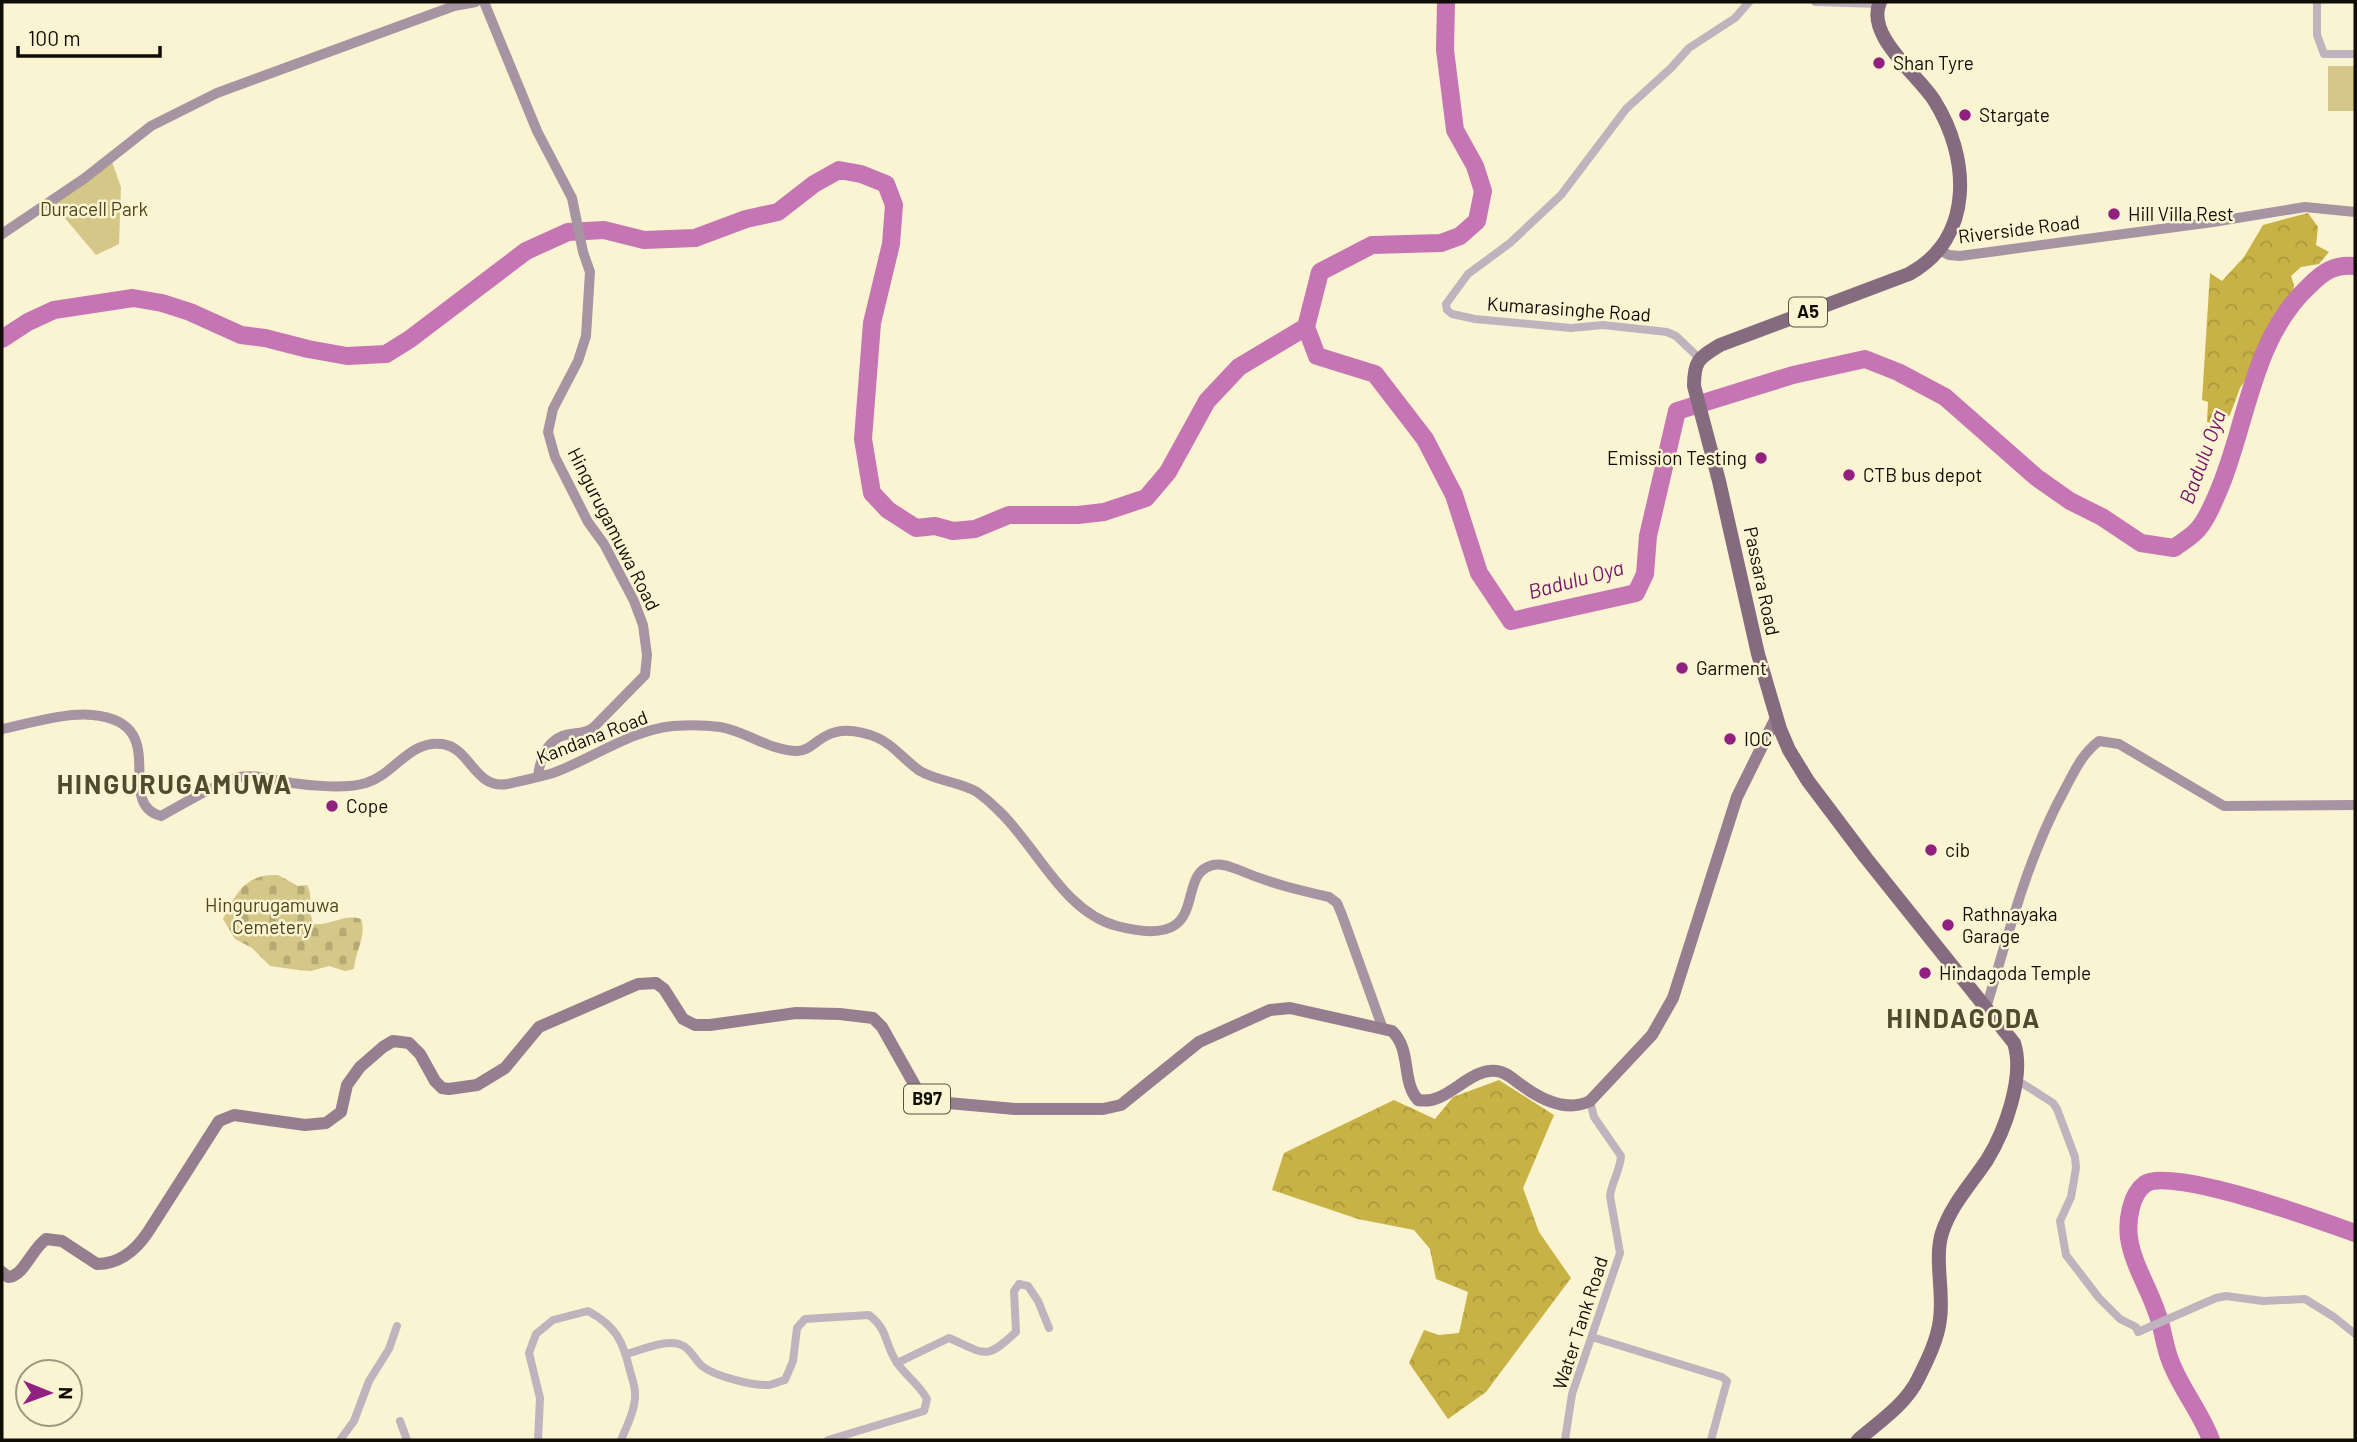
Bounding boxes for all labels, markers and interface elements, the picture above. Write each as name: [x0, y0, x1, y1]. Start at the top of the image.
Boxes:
scale bar: [18, 14, 159, 58]
text: 100 m: [28, 25, 81, 50]
place label: Shan Tyre: [1893, 51, 1974, 74]
marker: Shan Tyre: [1871, 55, 1887, 71]
place label: Stargate: [1979, 103, 2050, 126]
marker: Stargate: [1957, 107, 1973, 123]
park label: Duracell Park: [40, 197, 148, 220]
place label: Hill Villa Rest: [2128, 202, 2234, 225]
marker: Hill Villa Rest: [2106, 206, 2122, 222]
street label: Riverside Road: [1957, 210, 2081, 247]
street label: Kumarasinghe Road: [1486, 291, 1652, 326]
road number: A5: [1789, 298, 1827, 326]
water label: Badulu Oya: [2173, 406, 2230, 507]
street label: Hingurugamuwa Road: [563, 443, 665, 614]
place label: Emission Testing: [1607, 446, 1747, 469]
marker: Emission Testing: [1753, 450, 1769, 466]
place label: CTB bus depot: [1863, 463, 1982, 486]
marker: CTB bus depot: [1841, 467, 1857, 483]
street label: Passara Road: [1740, 524, 1785, 638]
water label: Badulu Oya: [1525, 554, 1626, 603]
place label: Garment: [1696, 656, 1767, 679]
marker: Garment: [1674, 660, 1690, 676]
street label: Kandana Road: [533, 705, 651, 768]
place label: IOC: [1744, 727, 1772, 750]
marker: IOC: [1722, 731, 1738, 747]
district label: HINGURUGAMUWA: [57, 768, 293, 799]
place label: Cope: [346, 794, 388, 817]
marker: Cope: [324, 798, 340, 814]
place label: cib: [1945, 838, 1970, 861]
marker: cib: [1923, 842, 1939, 858]
park label: Hingurugamuwa Cemetery: [205, 893, 339, 938]
place label: Rathnayaka Garage: [1962, 902, 2058, 947]
marker: Rathnayaka Garage: [1940, 917, 1956, 933]
place label: Hindagoda Temple: [1939, 961, 2091, 984]
marker: Hindagoda Temple: [1917, 965, 1933, 981]
district label: HINDAGODA: [1887, 1002, 2041, 1033]
road number: B97: [904, 1084, 950, 1114]
street label: Water Tank Road: [1547, 1253, 1612, 1392]
north arrow: [14, 1358, 84, 1428]
text: N: [55, 1387, 78, 1400]

